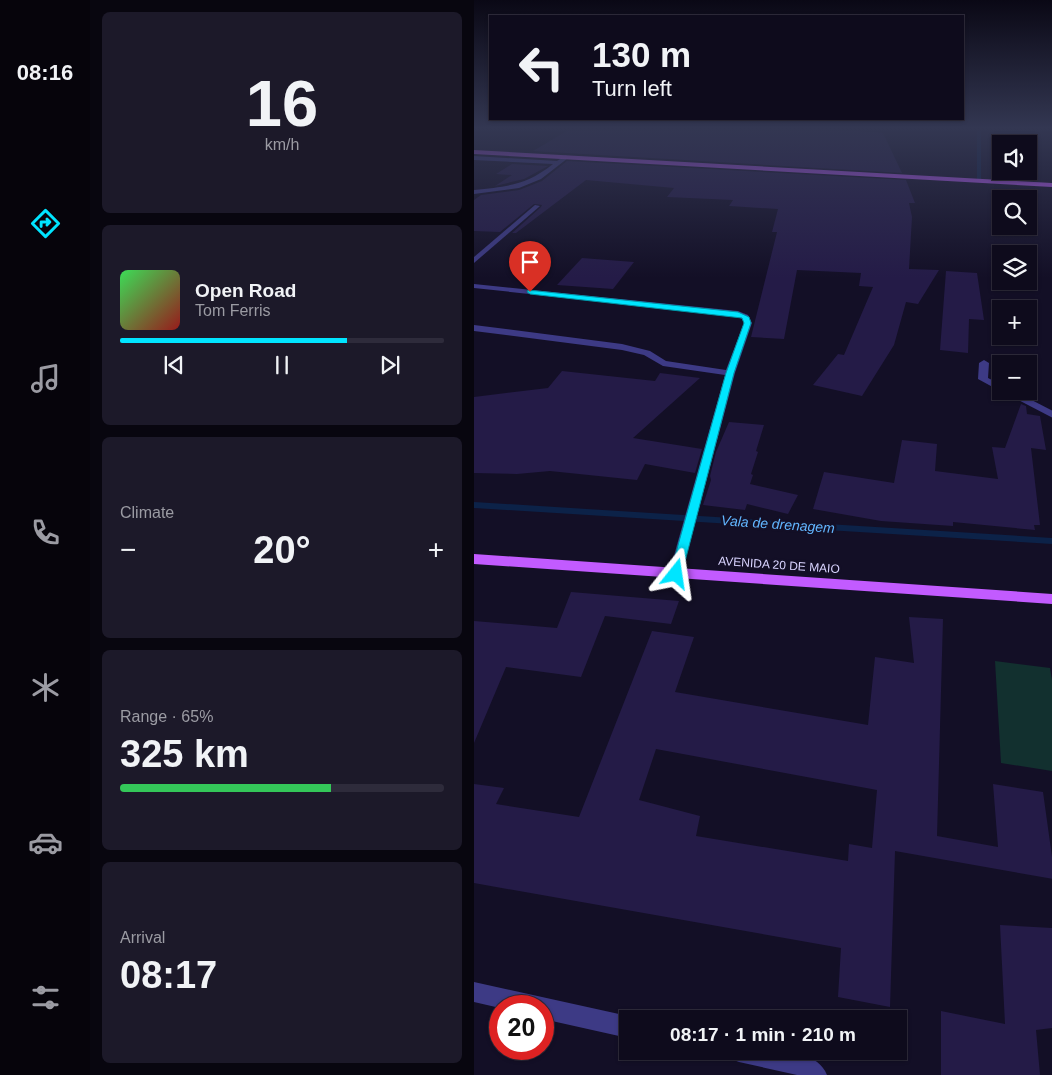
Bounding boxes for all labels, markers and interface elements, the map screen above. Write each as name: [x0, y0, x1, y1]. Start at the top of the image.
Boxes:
icon: left: [509, 35, 574, 100]
text: 130 m: [592, 35, 691, 74]
text: 08:16: [17, 60, 73, 85]
text: 16: [246, 67, 318, 140]
text: Turn left: [592, 76, 672, 101]
map controls: [992, 135, 1037, 400]
button: sound: [992, 135, 1037, 180]
text: km/h: [265, 136, 299, 153]
button: search: [992, 190, 1037, 235]
icon: directions: [28, 206, 63, 241]
pin: [509, 241, 551, 292]
button: layers: [992, 245, 1037, 290]
icon: arrive: [516, 248, 544, 276]
text: Open Road: [195, 280, 296, 301]
button: +: [992, 300, 1037, 345]
text: Tom Ferris: [195, 302, 271, 319]
icon: previous: [160, 351, 188, 379]
icon: pause: [268, 351, 296, 379]
icon: next: [376, 351, 404, 379]
button: −: [992, 355, 1037, 400]
icon: music: [28, 361, 63, 396]
text: Climate: [120, 504, 174, 521]
water label: Vala de drenagem: [721, 512, 836, 536]
icon: phone: [28, 515, 63, 550]
text: 20°: [253, 529, 311, 571]
text: −: [120, 534, 136, 565]
text: +: [428, 534, 444, 565]
position arrow: [649, 547, 701, 599]
street label: AVENIDA 20 DE MAIO: [718, 554, 840, 576]
icon: climate: [28, 670, 63, 705]
text: Range · 65%: [120, 708, 213, 725]
text: 325 km: [120, 733, 249, 775]
icon: car: [28, 825, 63, 860]
text: Arrival: [120, 929, 165, 946]
text: 08:17: [120, 954, 217, 996]
icon: filters: [28, 980, 63, 1015]
speed limit sign: 20: [489, 995, 554, 1060]
text: 08:17 · 1 min · 210 m: [670, 1024, 856, 1045]

